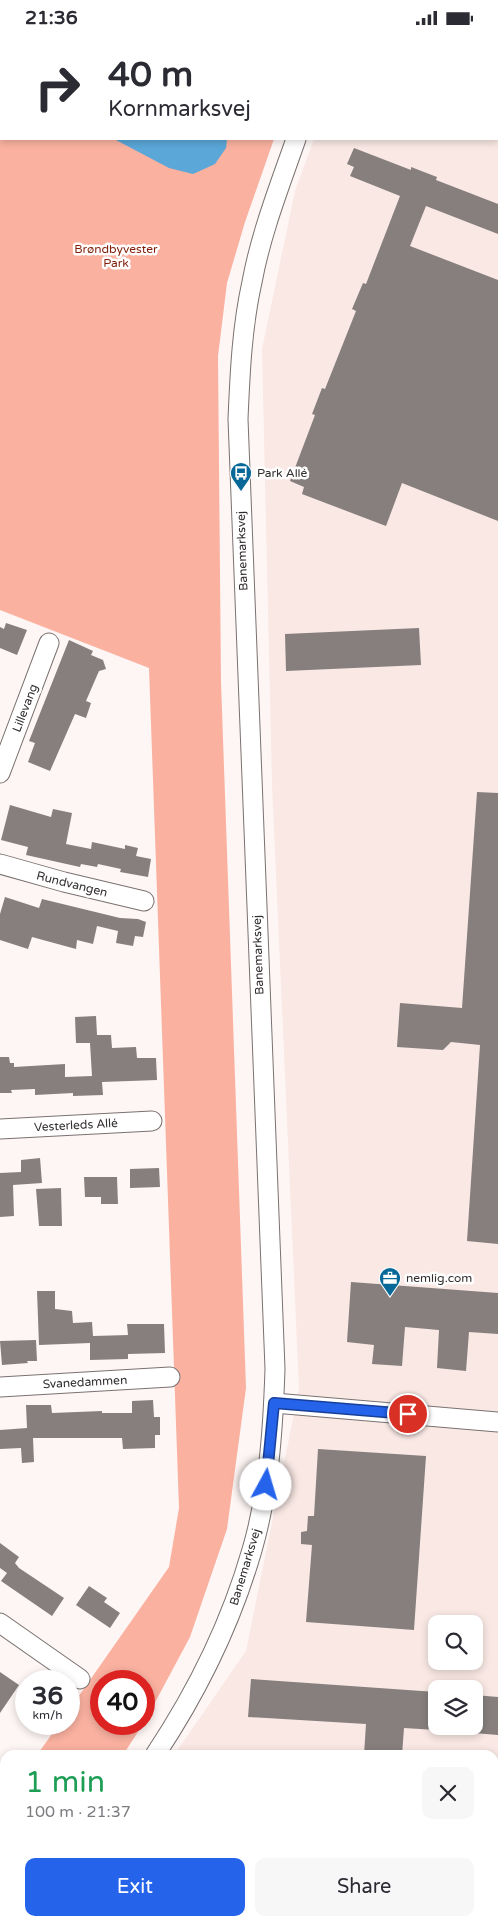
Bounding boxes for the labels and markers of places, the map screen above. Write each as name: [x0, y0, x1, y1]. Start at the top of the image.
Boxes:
bus stop icon: Park Allé: [229, 461, 253, 492]
place label: Park Allé: [257, 466, 308, 480]
office icon: nemlig.com: [378, 1266, 402, 1297]
place label: nemlig.com: [406, 1271, 472, 1285]
pin: [387, 1393, 429, 1435]

